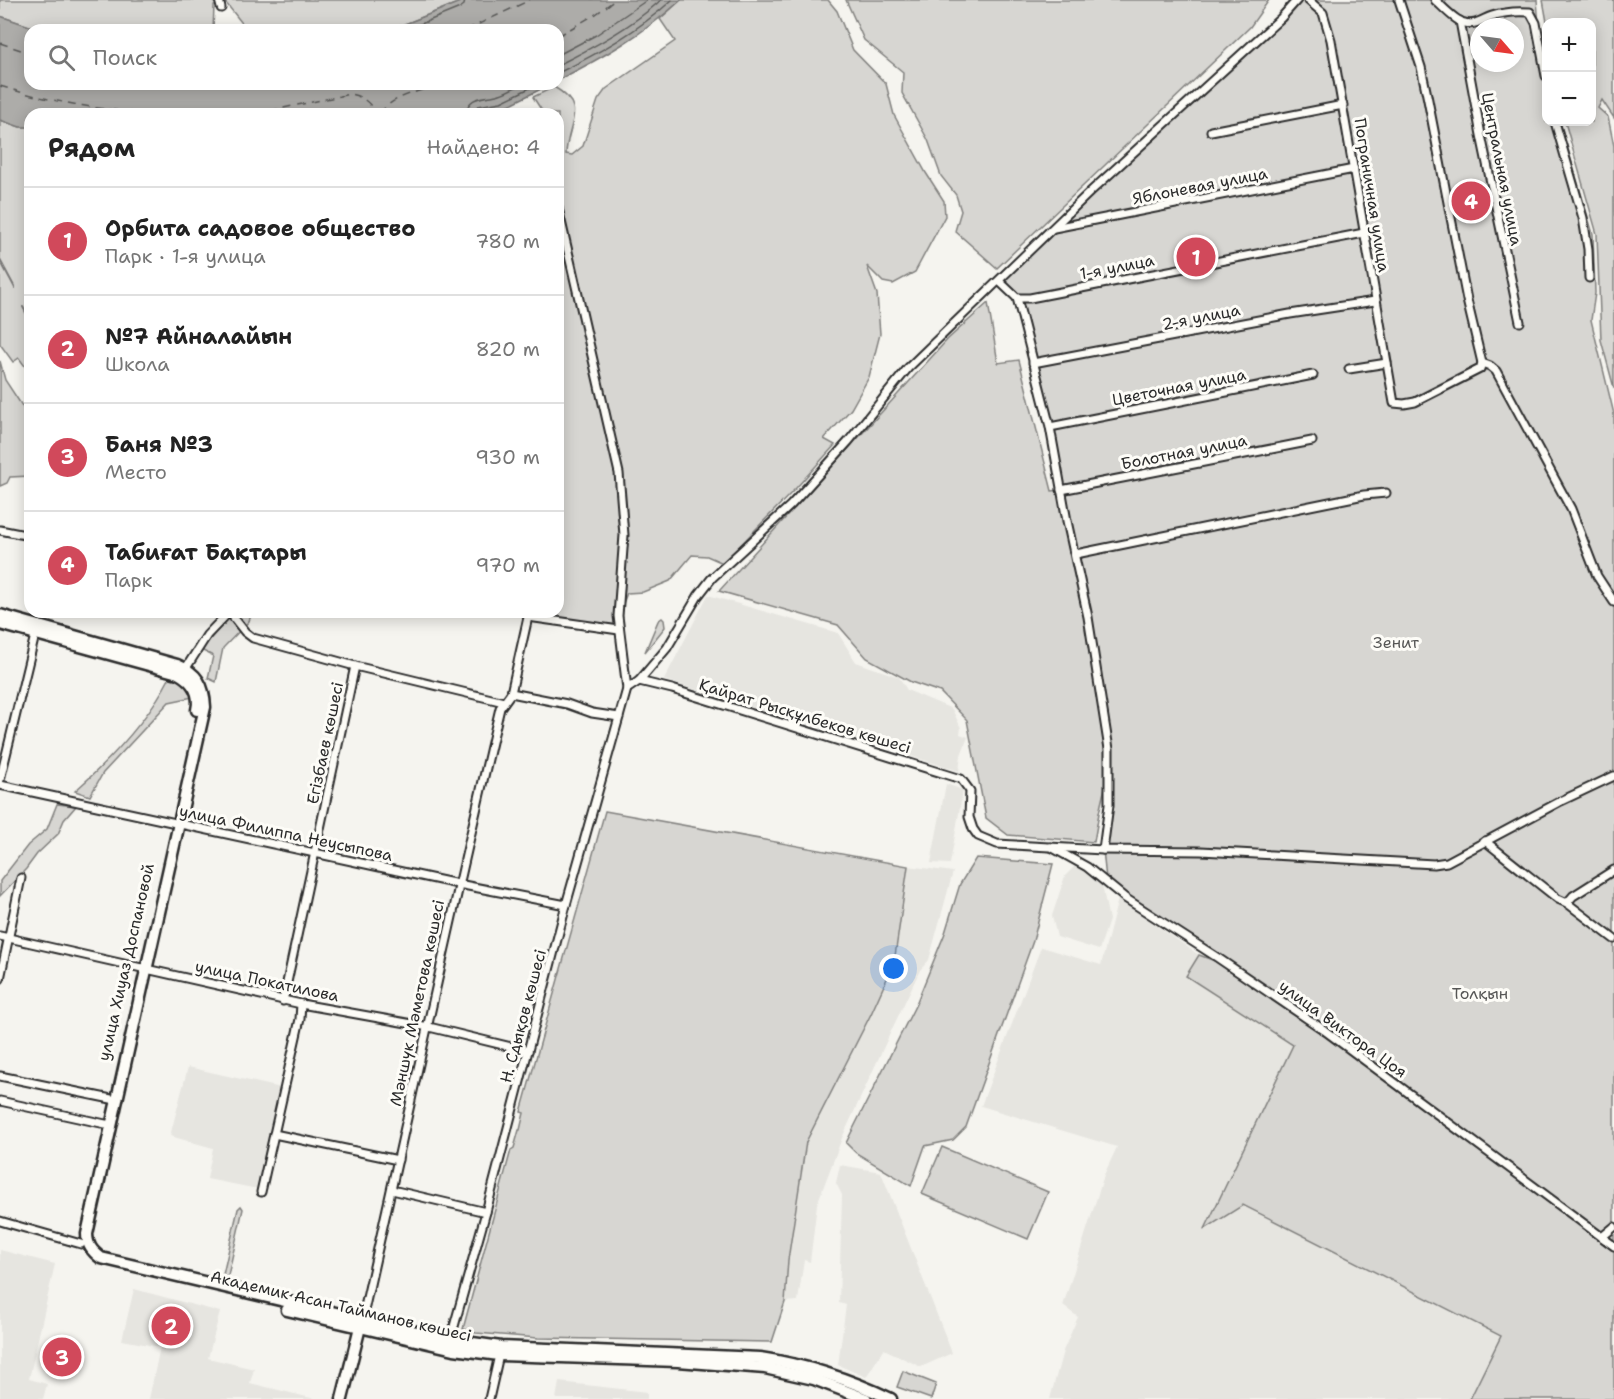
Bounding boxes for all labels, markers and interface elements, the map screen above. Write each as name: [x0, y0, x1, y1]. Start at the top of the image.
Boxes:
north arrow: [1470, 18, 1524, 72]
map controls: [1542, 18, 1596, 126]
button: +: [1542, 18, 1596, 72]
search box: [24, 24, 564, 90]
icon: search: [45, 41, 78, 74]
text: Поиск: [93, 43, 157, 72]
button: −: [1542, 72, 1596, 126]
street label: Центральная улица: [1477, 91, 1527, 247]
street label: Пограничная улица: [1349, 116, 1395, 274]
text: Рядом: [48, 130, 135, 165]
text: Найдено: 4: [427, 134, 540, 160]
street label: Яблоневая улица: [1131, 163, 1269, 209]
pin: 4: [1452, 178, 1490, 224]
text: Орбита садовое общество: [105, 214, 416, 243]
text: 1: [63, 228, 72, 254]
text: 780 m: [475, 228, 540, 254]
pin: 1: [1176, 234, 1216, 280]
text: Парк · 1-я улица: [105, 243, 266, 269]
street label: 1-я улица: [1078, 250, 1156, 284]
street label: 2-я улица: [1160, 299, 1242, 335]
text: №7 Айналайын: [105, 322, 292, 351]
text: 2: [61, 336, 75, 362]
text: 820 m: [476, 336, 540, 362]
text: Школа: [105, 351, 170, 377]
street label: Цветочная улица: [1110, 364, 1248, 410]
street label: Болотная улица: [1119, 429, 1249, 475]
text: Баня №3: [105, 430, 213, 459]
text: 3: [61, 444, 75, 470]
text: 930 m: [475, 444, 540, 470]
text: Место: [105, 459, 167, 485]
text: Табиғат Бақтары: [105, 538, 307, 567]
text: 4: [61, 552, 75, 578]
text: 970 m: [476, 552, 540, 578]
text: Парк: [105, 567, 152, 593]
park label: Зенит: [1373, 632, 1420, 653]
street label: Қайрат Рысқұлбеков көшесі: [696, 674, 914, 758]
street label: Егізбаев көшесі: [302, 680, 348, 806]
street label: улица Филиппа Неусыпова: [177, 800, 395, 866]
street label: улица Хиуаз Доспановой: [93, 861, 159, 1063]
street label: Мәншүк Мәметова көшесі: [385, 898, 449, 1108]
street label: Н. Сдықов көшесі: [495, 947, 551, 1085]
your location: [879, 954, 908, 983]
street label: улица Покатилова: [193, 955, 341, 1007]
street label: улица Виктора Цоя: [1275, 975, 1411, 1083]
park label: Толқын: [1452, 983, 1508, 1004]
street label: Академик Асан Тайманов көшесі: [208, 1266, 474, 1346]
pin: 2: [152, 1304, 190, 1348]
pin: 3: [42, 1334, 82, 1380]

